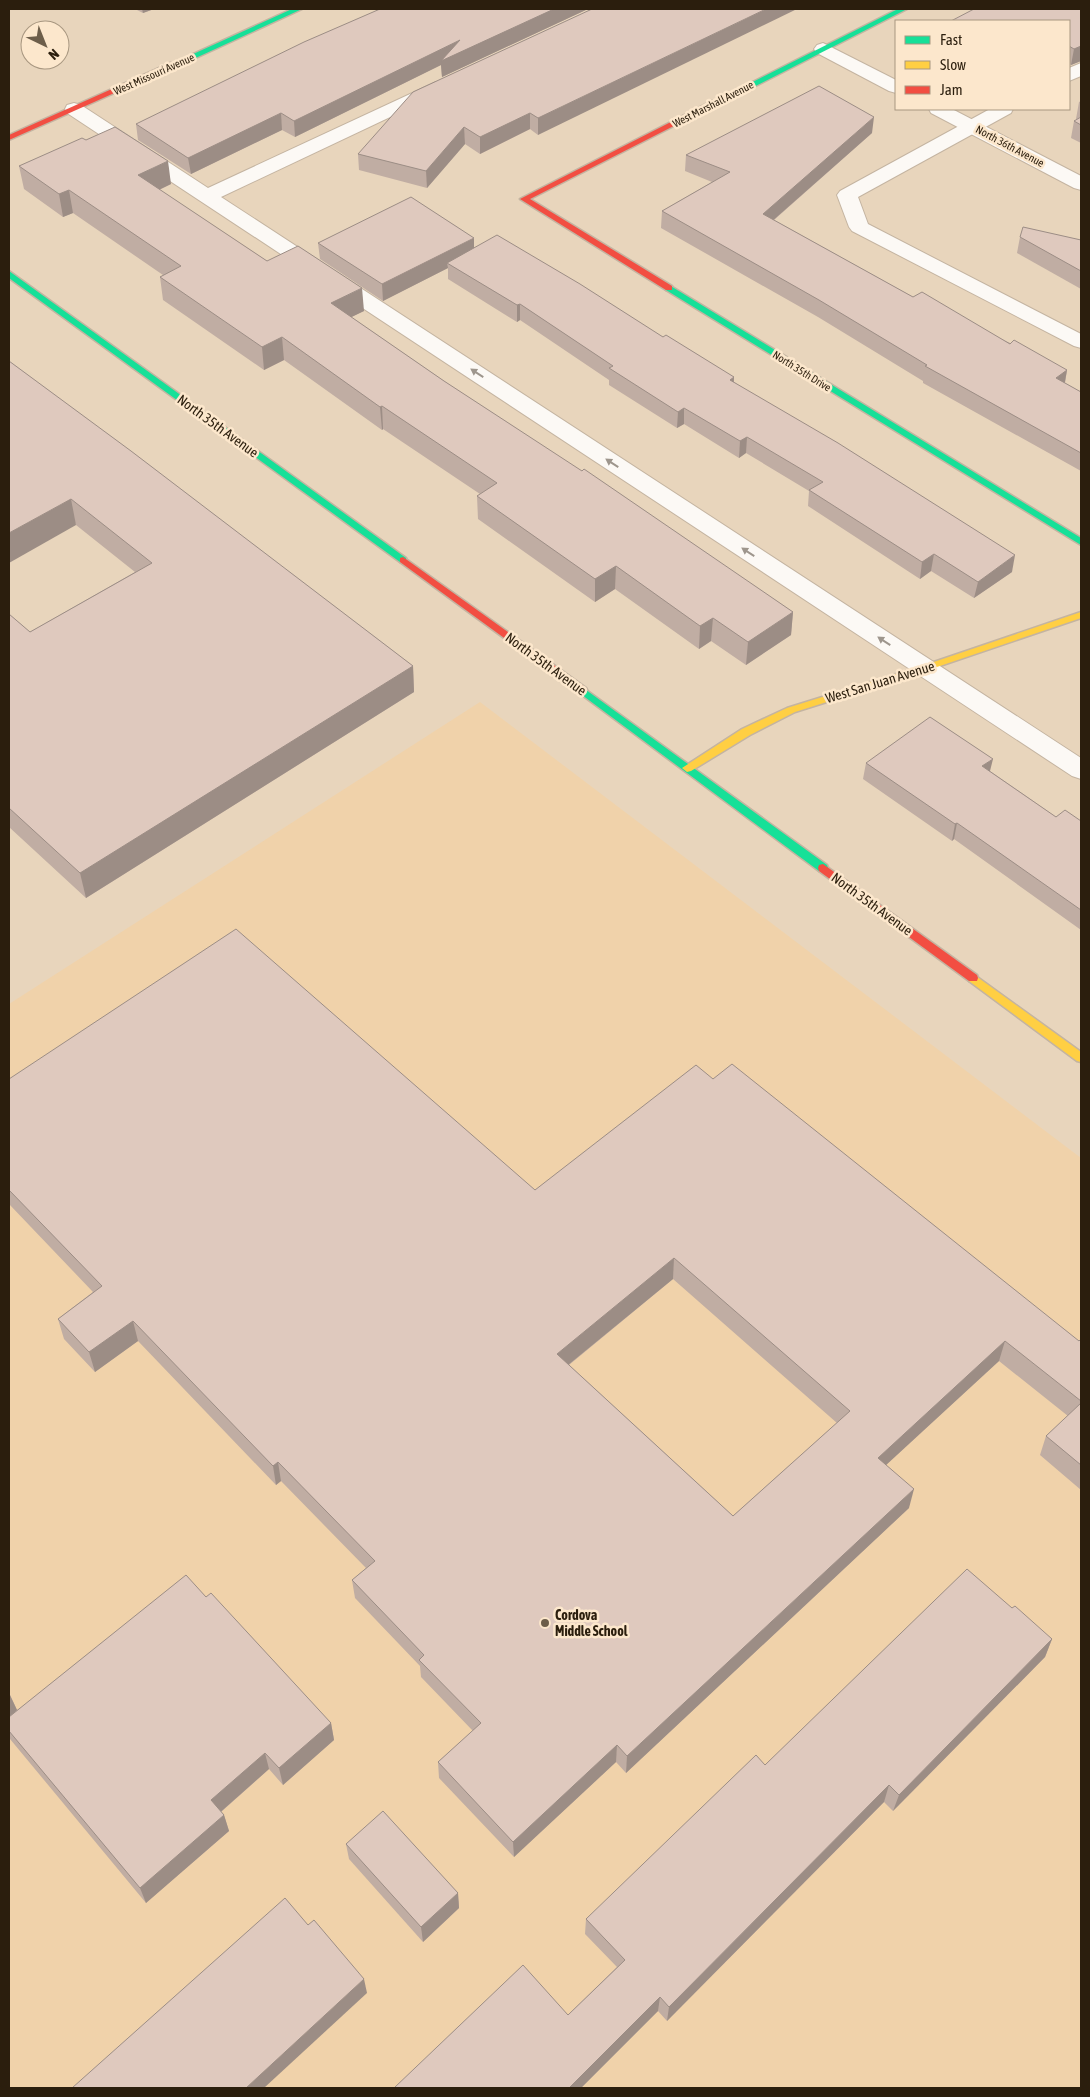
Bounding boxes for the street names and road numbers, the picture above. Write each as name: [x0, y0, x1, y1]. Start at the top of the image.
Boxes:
street label: West Missouri Avenue: [112, 51, 196, 97]
street label: West Marshall Avenue: [671, 78, 755, 130]
street label: North 36th Avenue: [974, 123, 1046, 169]
street label: North 35th Drive: [771, 348, 833, 394]
street label: North 35th Avenue: [174, 391, 262, 461]
street label: North 35th Avenue: [502, 629, 590, 699]
street label: West San Juan Avenue: [823, 658, 937, 706]
street label: North 35th Avenue: [828, 869, 916, 939]

